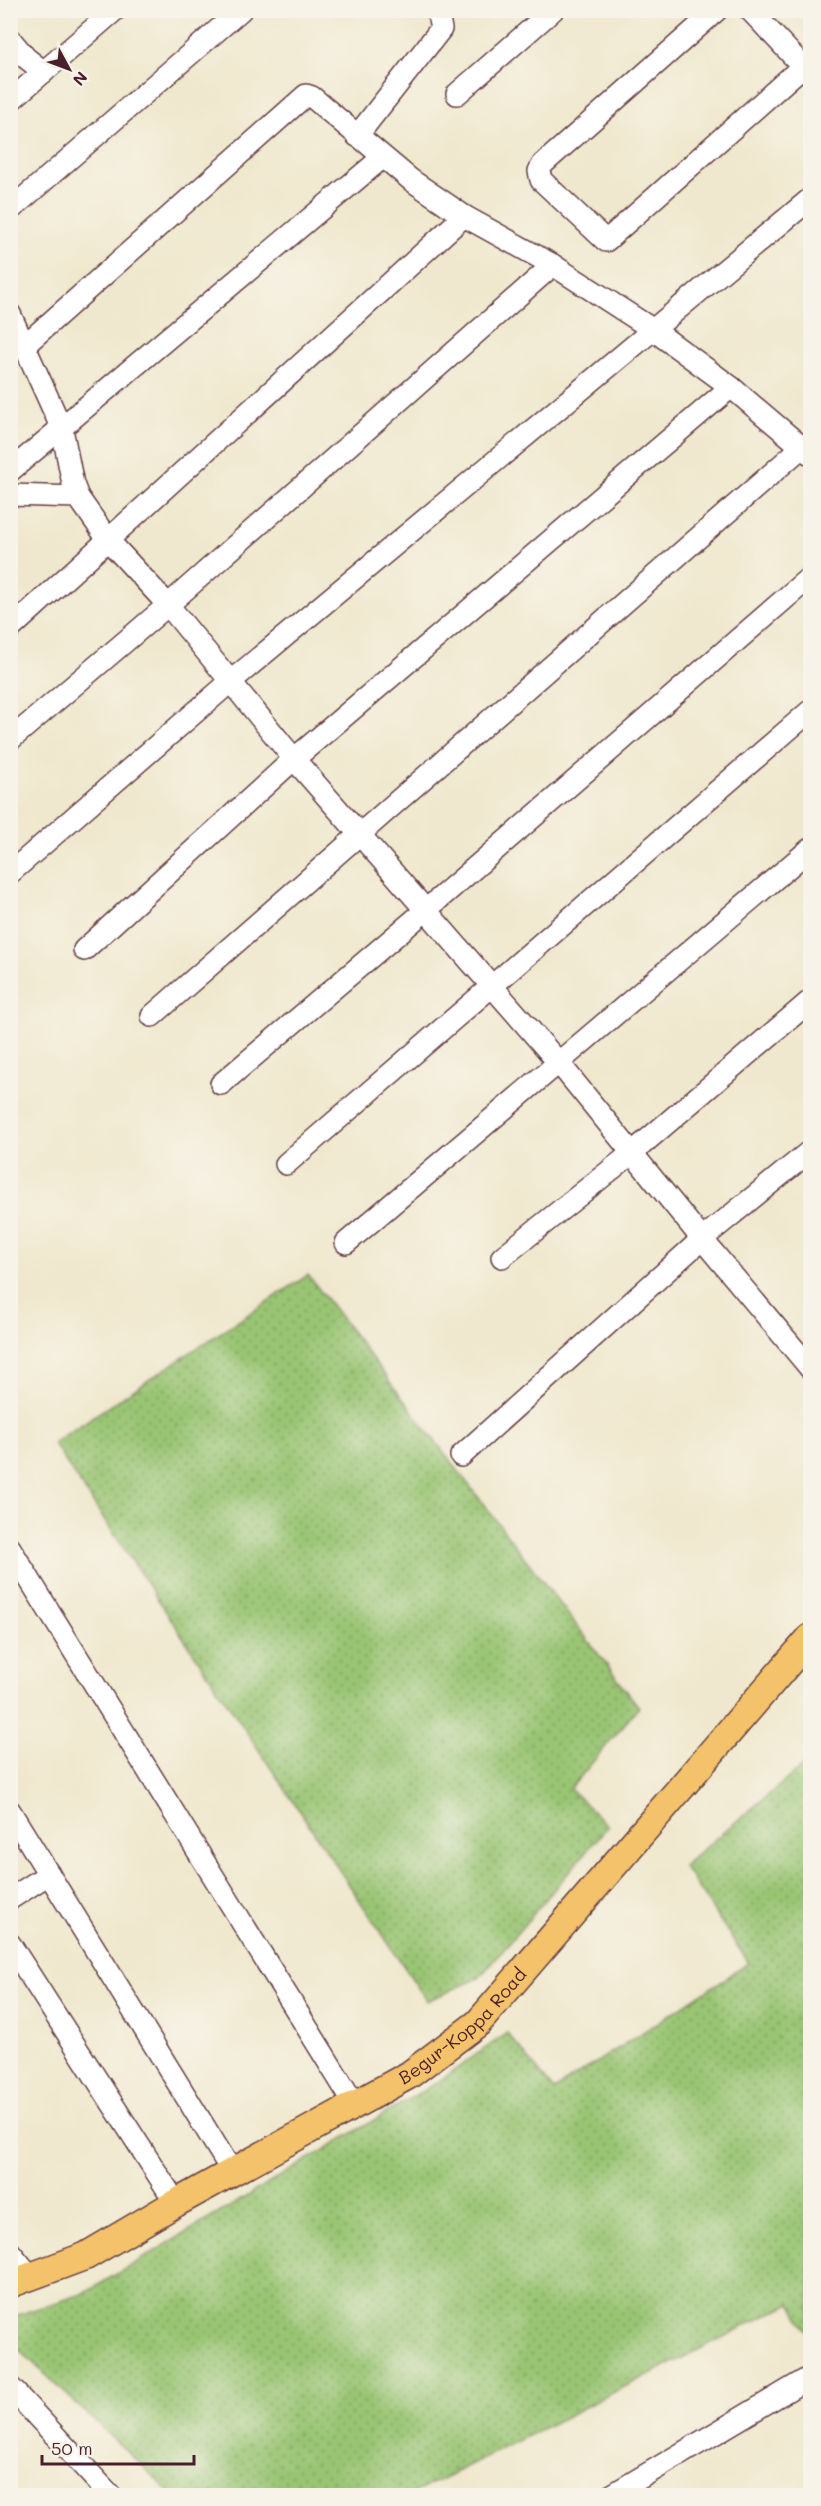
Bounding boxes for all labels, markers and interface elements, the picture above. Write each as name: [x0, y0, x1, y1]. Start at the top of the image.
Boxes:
north arrow: [39, 39, 99, 99]
text: N: [69, 68, 93, 91]
street label: Begur-Koppa Road: [394, 1962, 531, 2089]
scale bar: [42, 2428, 194, 2466]
text: 50 m: [51, 2436, 93, 2460]

